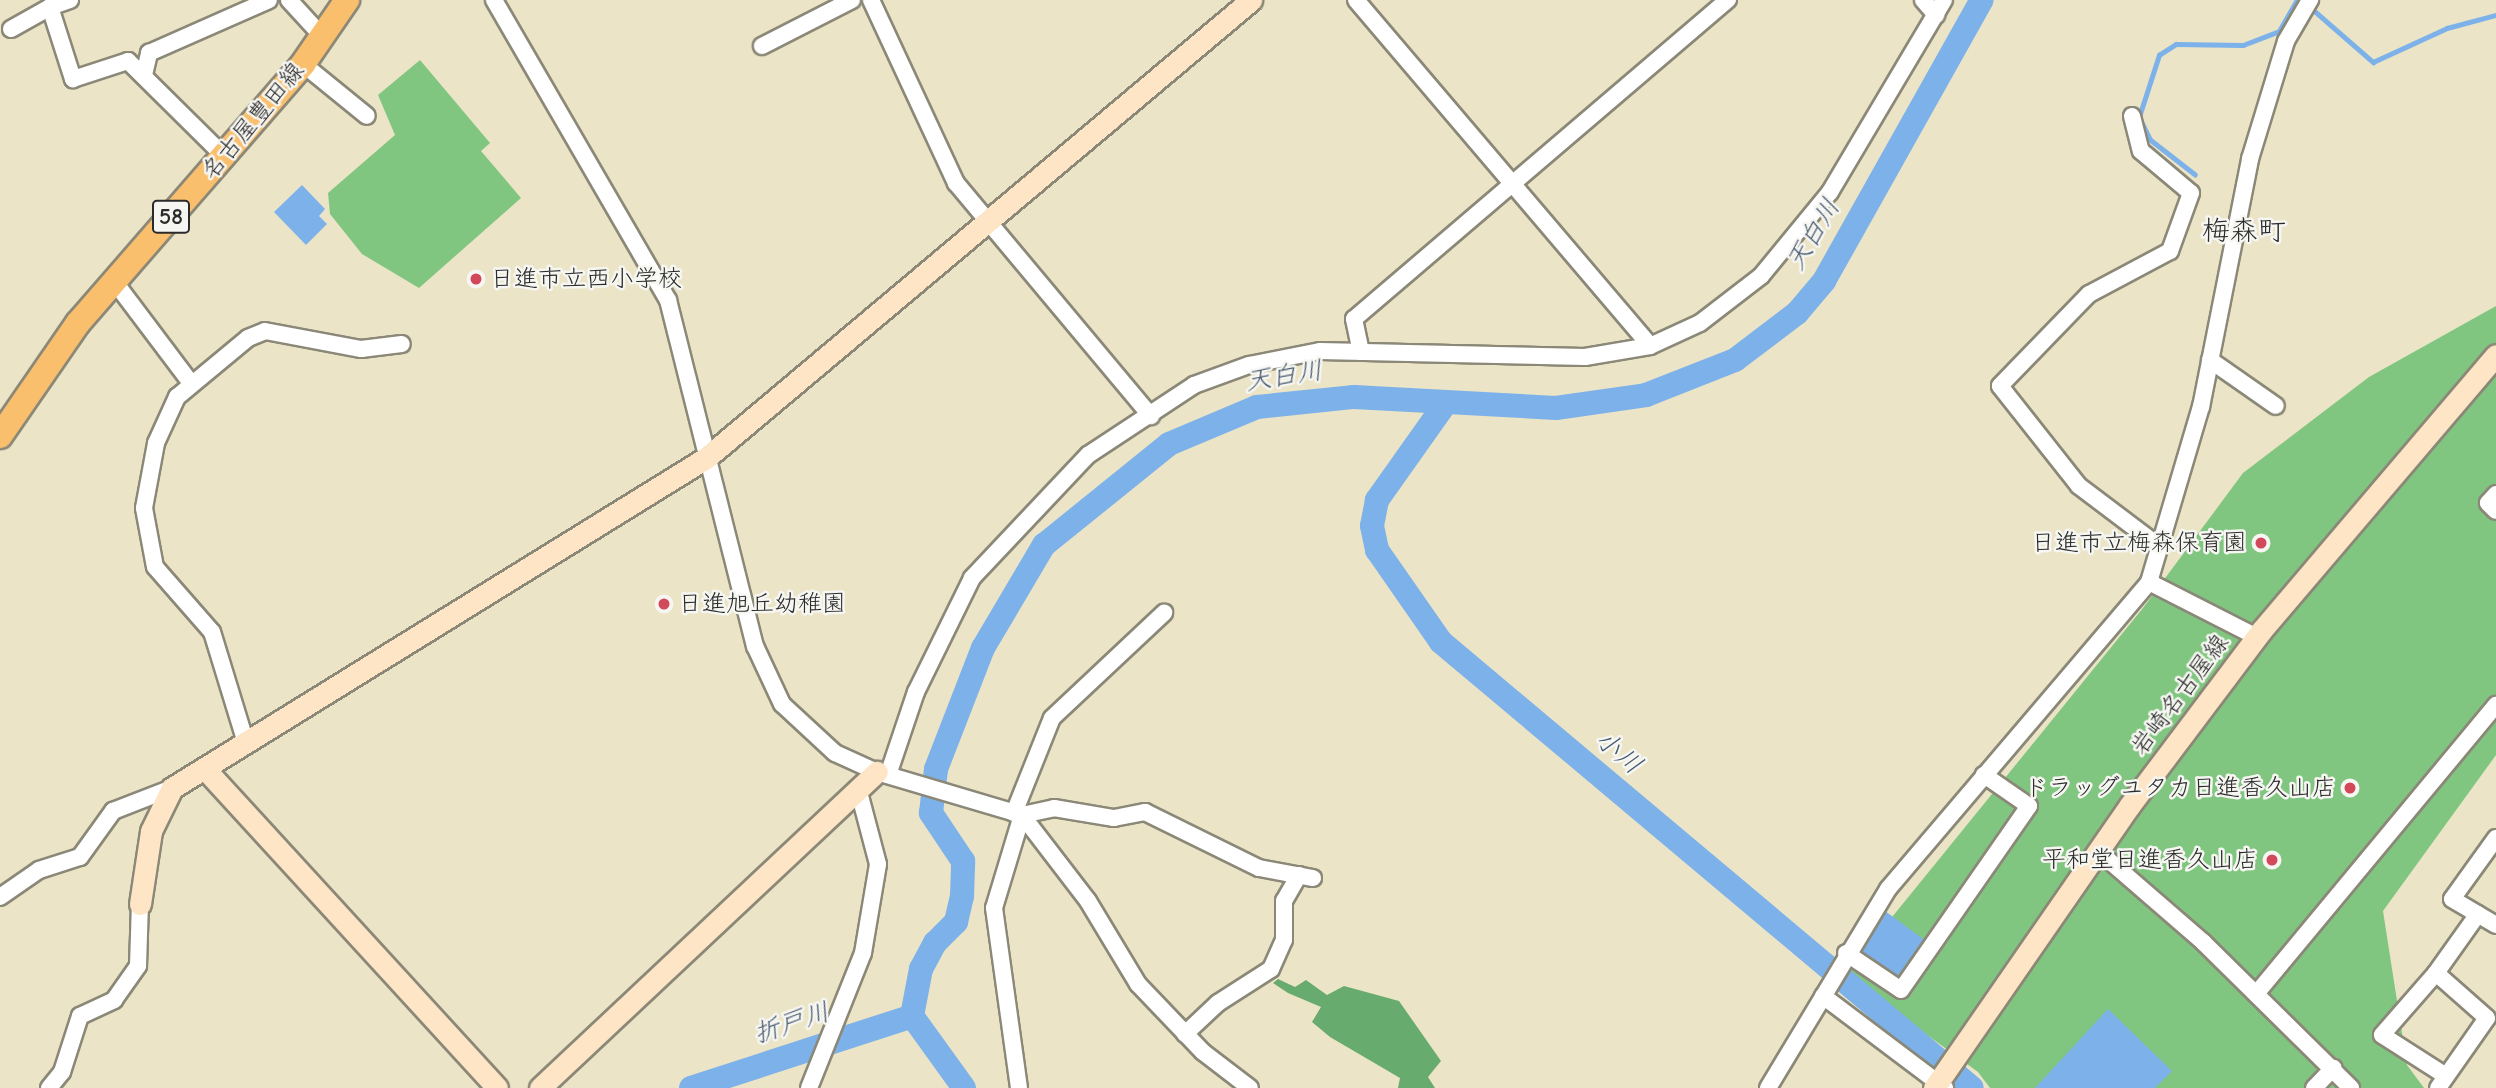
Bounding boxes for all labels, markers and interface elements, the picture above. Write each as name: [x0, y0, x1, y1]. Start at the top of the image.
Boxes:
street label: 名古屋豊田線: [196, 57, 310, 185]
water label: 天白川: [1781, 194, 1847, 276]
road number: 58: [152, 198, 190, 236]
district label: 梅森町: [2202, 214, 2286, 248]
place label: 日進市立西小学校: [490, 265, 682, 293]
marker: 日進市立西小学校: [468, 271, 484, 287]
water label: 天白川: [1243, 355, 1325, 399]
place label: 日進市立梅森保育園: [2031, 529, 2247, 557]
marker: 日進市立梅森保育園: [2253, 535, 2269, 551]
place label: 日進旭丘幼稚園: [678, 590, 846, 618]
marker: 日進旭丘幼稚園: [656, 596, 672, 612]
street label: 岩崎名古屋線: [2125, 629, 2235, 761]
water label: 小川: [1588, 724, 1648, 782]
place label: ドラッグユタカ日進香久山店: [2024, 774, 2336, 802]
marker: ドラッグユタカ日進香久山店: [2342, 780, 2358, 796]
place label: 平和堂日進香久山店: [2042, 846, 2258, 874]
marker: 平和堂日進香久山店: [2264, 852, 2280, 868]
water label: 折戸川: [750, 997, 834, 1051]

